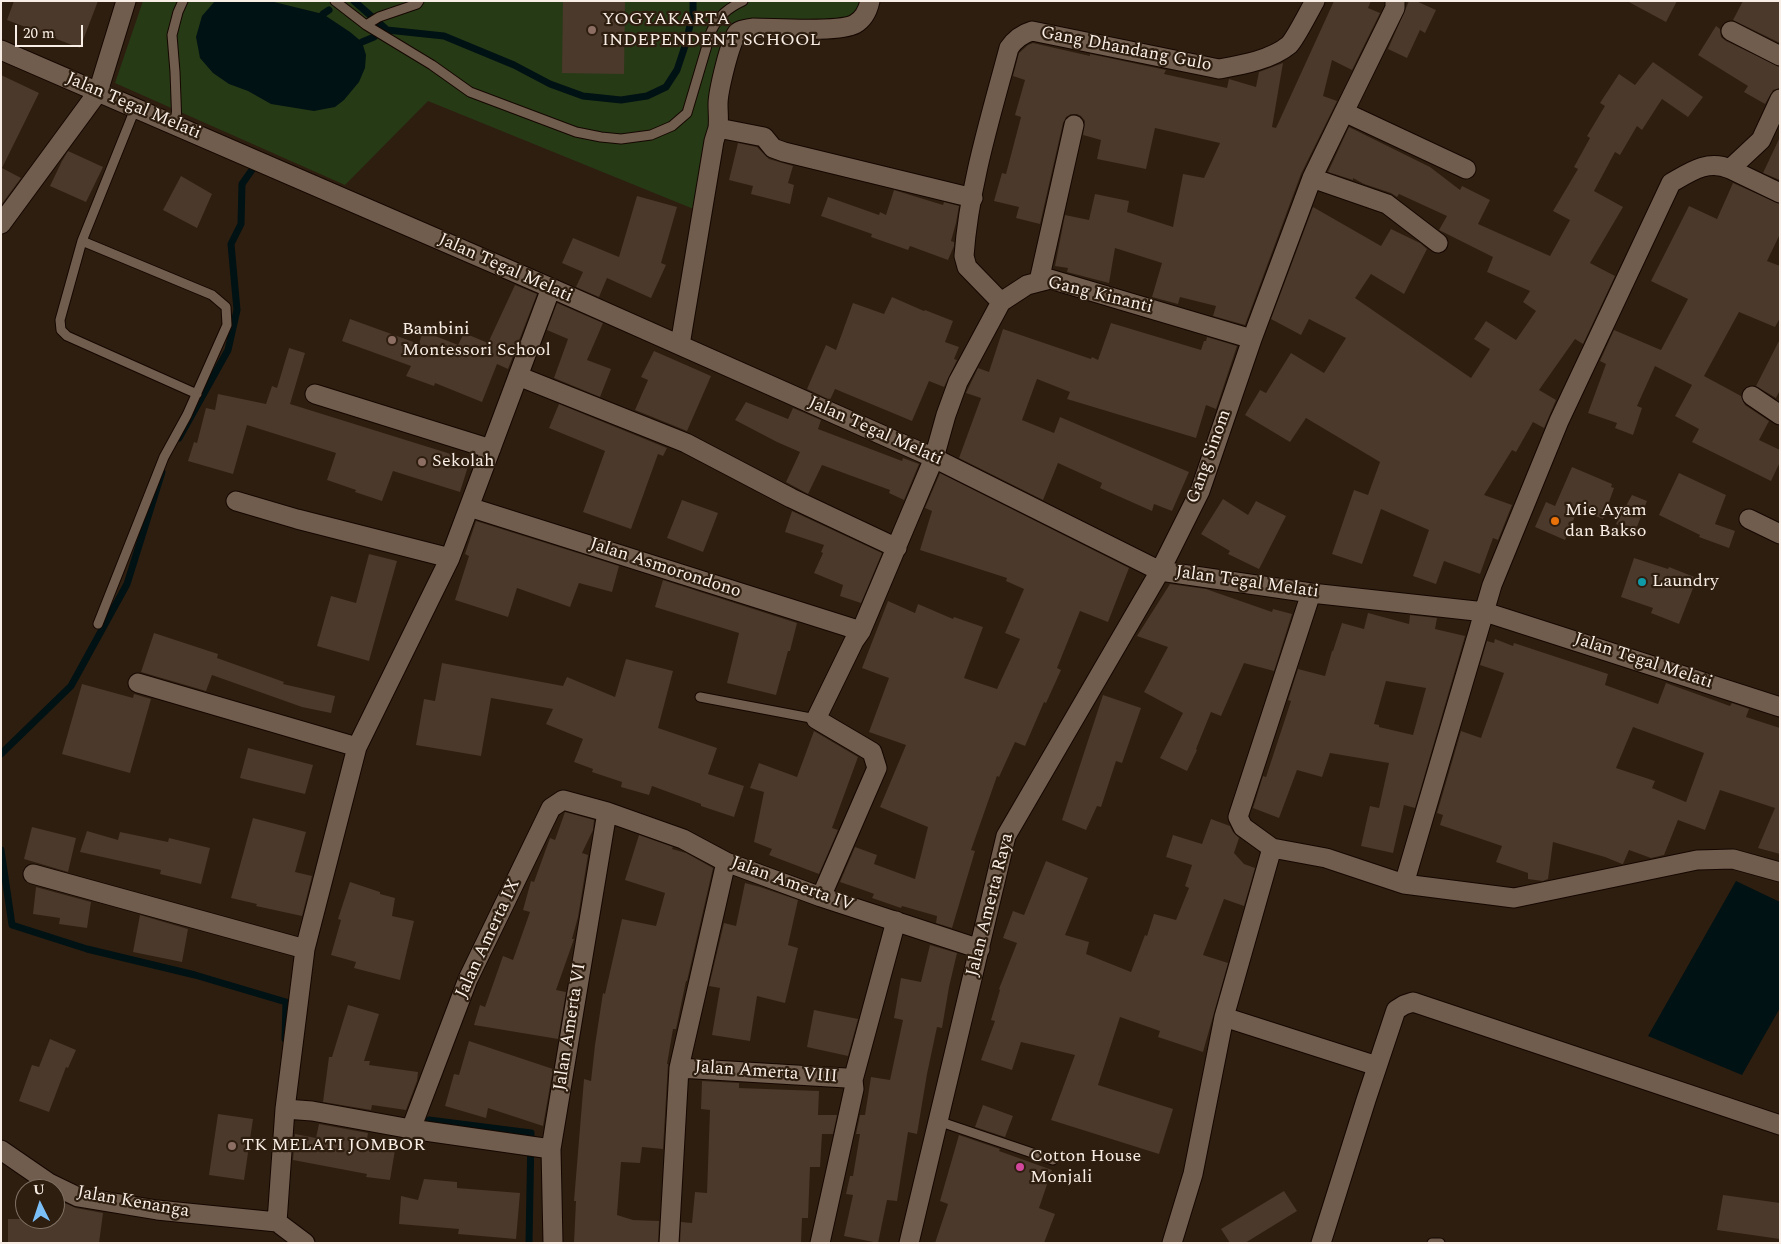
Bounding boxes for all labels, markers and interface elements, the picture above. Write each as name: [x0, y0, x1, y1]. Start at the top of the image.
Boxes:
place label: YOGYAKARTA INDEPENDENT SCHOOL: [602, 9, 821, 52]
scale bar: [18, 15, 85, 47]
text: 20 m: [23, 22, 55, 45]
street label: Gang Dhandang Gulo: [1039, 23, 1213, 77]
marker: YOGYAKARTA INDEPENDENT SCHOOL: [586, 24, 598, 36]
street label: Jalan Tegal Melati: [62, 69, 204, 145]
street label: Jalan Tegal Melati: [435, 230, 575, 308]
street label: Gang Kinanti: [1045, 273, 1155, 319]
place label: Bambini Montessori School: [402, 319, 551, 362]
marker: Bambini Montessori School: [386, 334, 398, 346]
street label: Jalan Tegal Melati: [805, 393, 945, 471]
street label: Gang Sinom: [1183, 407, 1237, 507]
place label: Sekolah: [432, 451, 495, 473]
marker: Sekolah: [416, 456, 428, 468]
place label: Mie Ayam dan Bakso: [1565, 500, 1647, 542]
marker: Mie Ayam dan Bakso: [1549, 515, 1561, 527]
street label: Jalan Asmorondono: [587, 534, 743, 604]
street label: Jalan Tegal Melati: [1174, 562, 1320, 604]
place label: Laundry: [1652, 571, 1719, 593]
marker: Laundry: [1636, 576, 1648, 588]
street label: Jalan Tegal Melati: [1571, 629, 1715, 695]
street label: Jalan Amerta Raya: [963, 831, 1019, 979]
street label: Jalan Amerta IV: [728, 853, 856, 917]
street label: Jalan Amerta IX: [452, 876, 526, 1002]
street label: Jalan Amerta VI: [550, 962, 592, 1092]
street label: Jalan Amerta VIII: [694, 1057, 838, 1089]
place label: TK MELATI JOMBOR: [242, 1135, 425, 1157]
marker: TK MELATI JOMBOR: [226, 1140, 238, 1152]
place label: Cotton House Monjali: [1030, 1146, 1141, 1188]
marker: Cotton House Monjali: [1014, 1161, 1026, 1173]
north arrow: [15, 1179, 65, 1229]
text: U: [32, 1179, 46, 1200]
street label: Jalan Kenanga: [75, 1183, 191, 1223]

